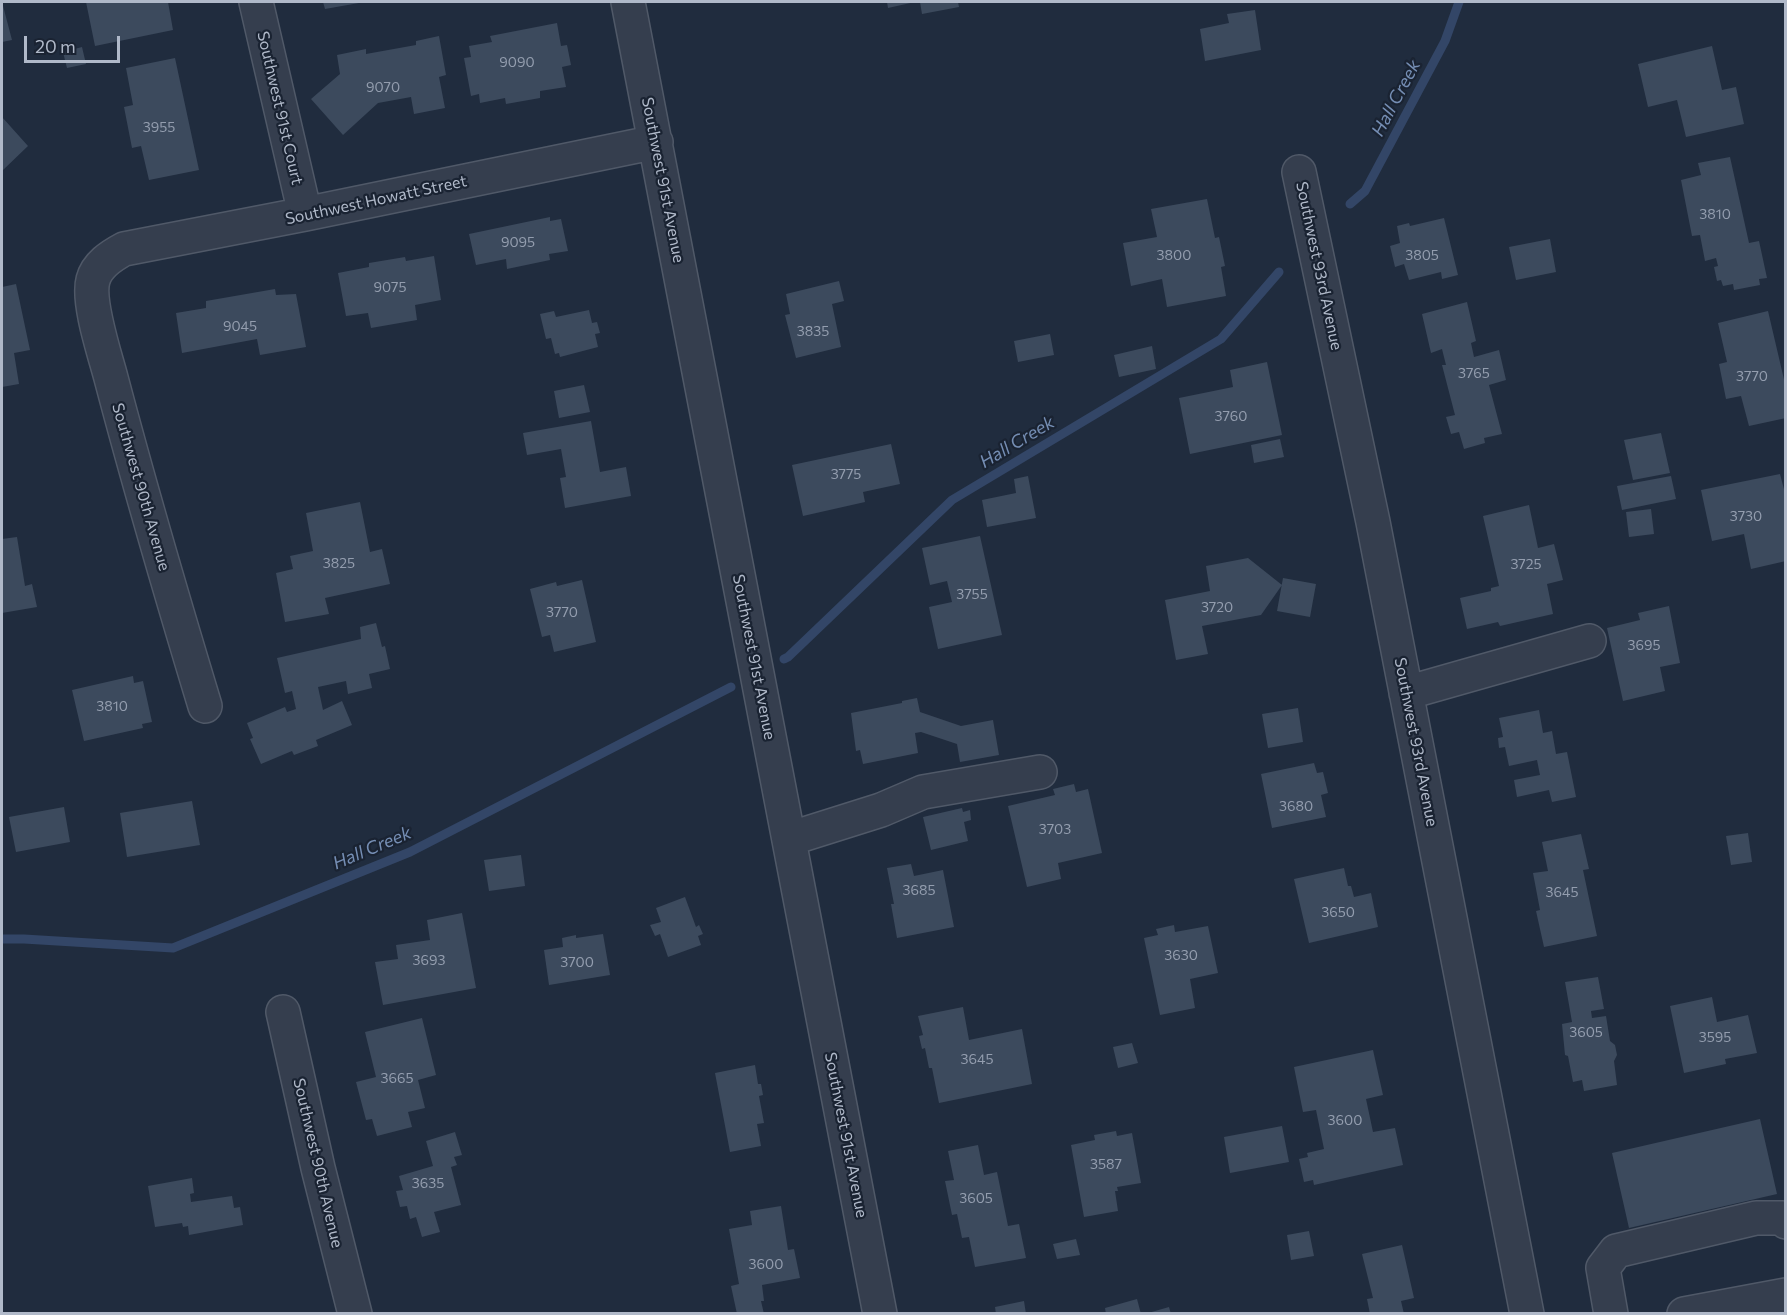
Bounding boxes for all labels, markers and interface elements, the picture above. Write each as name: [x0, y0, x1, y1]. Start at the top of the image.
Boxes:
scale bar: [27, 24, 123, 62]
street label: Southwest 91st Court: [253, 29, 307, 187]
text: 20 m: [35, 35, 76, 57]
house number: 9090: [499, 54, 535, 70]
water label: Hall Creek: [1367, 56, 1425, 140]
house number: 9070: [366, 79, 400, 95]
street label: Southwest 91st Avenue: [638, 96, 688, 264]
house number: 3955: [143, 119, 175, 135]
street label: Southwest Howatt Street: [284, 171, 468, 229]
street label: Southwest 93rd Avenue: [1292, 180, 1346, 352]
house number: 3810: [1699, 206, 1731, 222]
house number: 9095: [501, 234, 535, 250]
house number: 3800: [1157, 247, 1191, 263]
house number: 3805: [1405, 247, 1439, 263]
house number: 9075: [374, 279, 406, 295]
house number: 9045: [223, 318, 257, 334]
house number: 3835: [797, 323, 829, 339]
house number: 3765: [1458, 365, 1490, 381]
house number: 3770: [1736, 368, 1768, 384]
street label: Southwest 90th Avenue: [108, 401, 174, 573]
house number: 3760: [1215, 408, 1247, 424]
water label: Hall Creek: [976, 411, 1058, 473]
house number: 3775: [831, 466, 861, 482]
house number: 3730: [1730, 508, 1762, 524]
house number: 3825: [323, 555, 355, 571]
house number: 3725: [1510, 556, 1542, 572]
street label: Southwest 91st Avenue: [729, 573, 779, 741]
house number: 3755: [956, 586, 988, 602]
house number: 3720: [1201, 599, 1233, 615]
house number: 3770: [546, 604, 578, 620]
house number: 3695: [1628, 637, 1660, 653]
street label: Southwest 93rd Avenue: [1390, 656, 1442, 828]
house number: 3810: [96, 698, 128, 714]
house number: 3680: [1279, 798, 1313, 814]
house number: 3703: [1039, 821, 1071, 837]
water label: Hall Creek: [329, 822, 415, 874]
house number: 3685: [902, 882, 936, 898]
house number: 3645: [1546, 884, 1578, 900]
house number: 3650: [1321, 904, 1355, 920]
house number: 3630: [1164, 947, 1198, 963]
house number: 3693: [413, 952, 445, 968]
house number: 3700: [560, 954, 594, 970]
house number: 3605: [1569, 1024, 1603, 1040]
house number: 3595: [1699, 1029, 1731, 1045]
street label: Southwest 91st Avenue: [821, 1051, 871, 1219]
house number: 3645: [961, 1051, 993, 1067]
house number: 3665: [380, 1070, 414, 1086]
street label: Southwest 90th Avenue: [289, 1076, 347, 1250]
house number: 3600: [1328, 1112, 1362, 1128]
house number: 3587: [1090, 1156, 1122, 1172]
house number: 3635: [412, 1175, 444, 1191]
house number: 3605: [959, 1190, 993, 1206]
house number: 3600: [749, 1256, 783, 1272]

